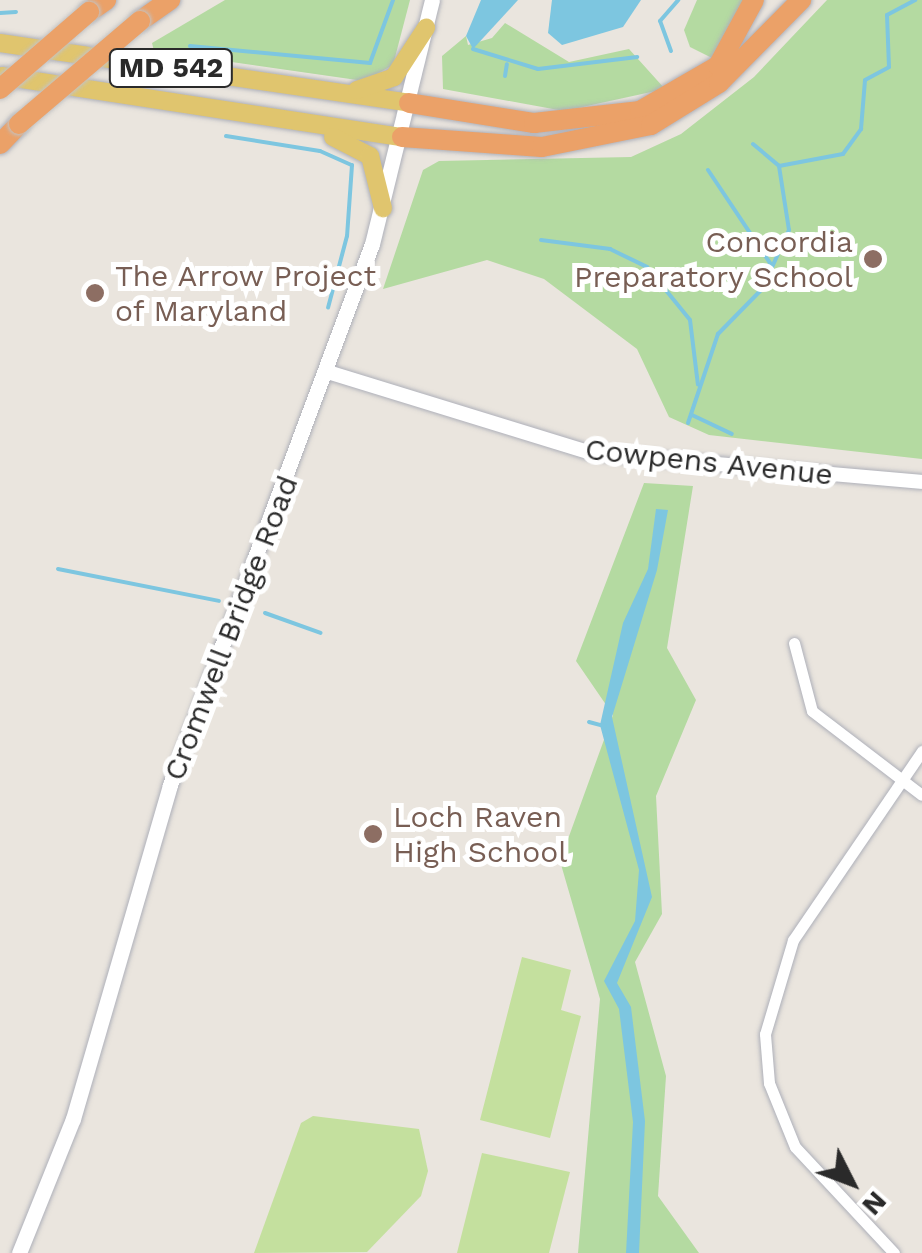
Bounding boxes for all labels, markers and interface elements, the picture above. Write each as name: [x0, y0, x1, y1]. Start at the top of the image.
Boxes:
road number: MD 542: [109, 45, 234, 91]
place label: Concordia Preparatory School: [573, 224, 853, 294]
marker: Concordia Preparatory School: [862, 248, 884, 270]
place label: The Arrow Project of Maryland: [115, 258, 378, 328]
marker: The Arrow Project of Maryland: [84, 282, 106, 304]
street label: Cowpens Avenue: [583, 431, 835, 493]
street label: Cromwell Bridge Road: [156, 470, 306, 786]
place label: Loch Raven High School: [393, 799, 568, 870]
marker: Loch Raven High School: [362, 823, 384, 845]
north arrow: [802, 1133, 902, 1233]
text: N: [855, 1185, 894, 1222]

